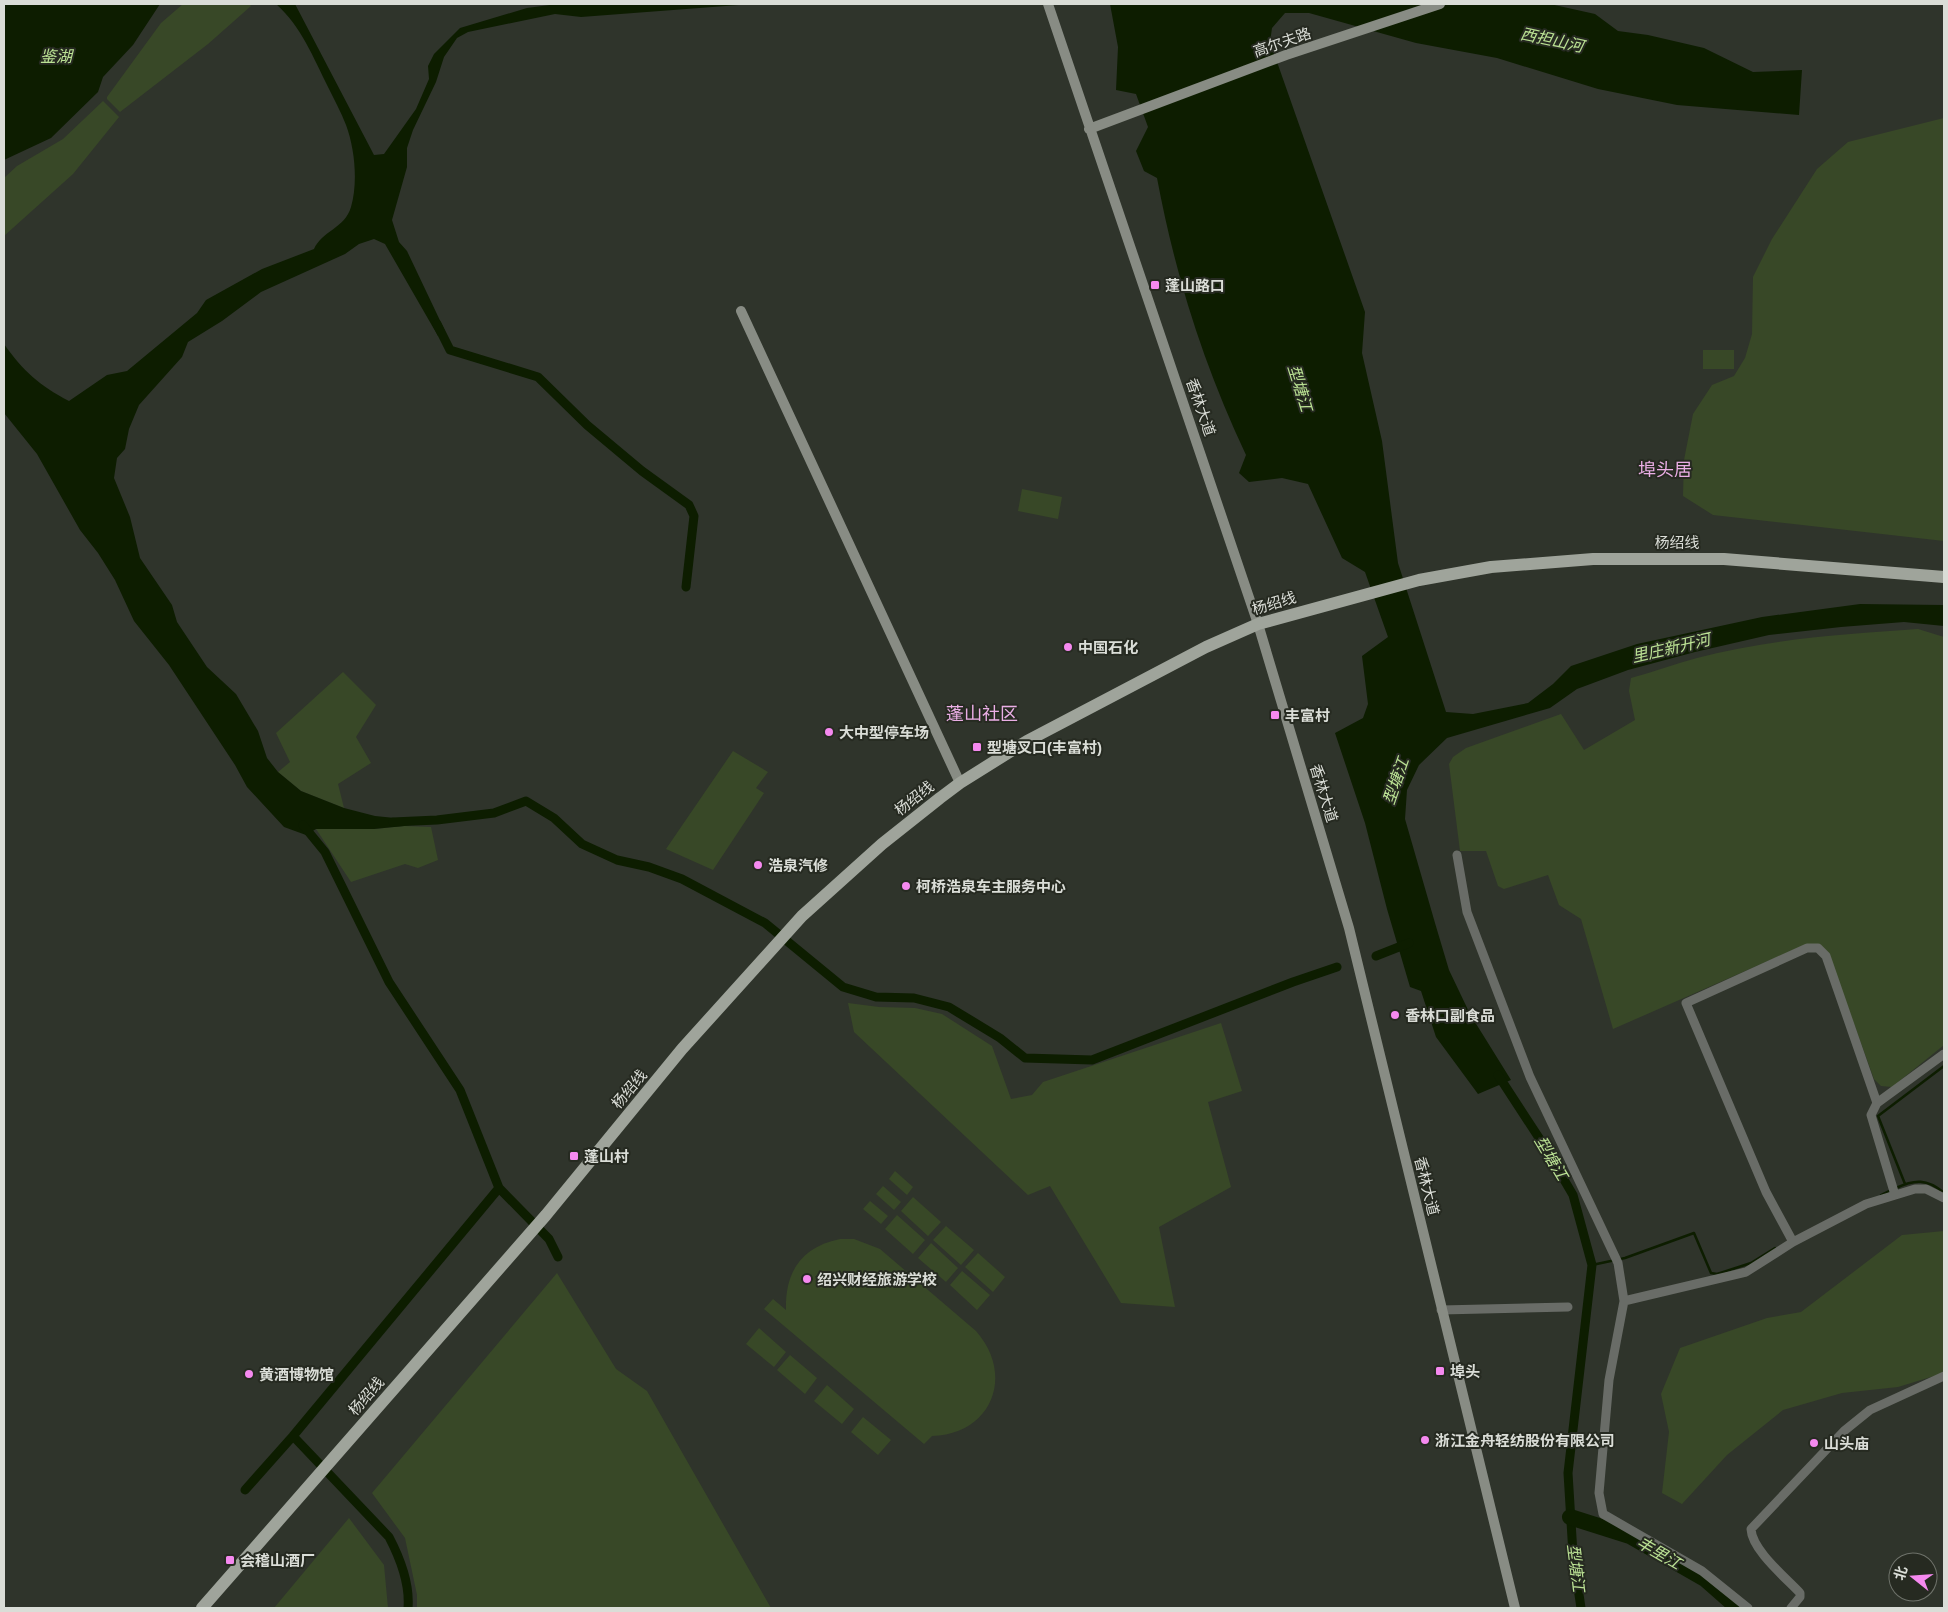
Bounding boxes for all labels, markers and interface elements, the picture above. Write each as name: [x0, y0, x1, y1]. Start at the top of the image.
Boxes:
street label: 高尔夫路: [1251, 24, 1313, 60]
water label: 西担山河: [1519, 25, 1588, 56]
water label: 鉴湖: [40, 48, 75, 65]
place label: 蓬山路口: [1165, 277, 1225, 294]
marker: 蓬山路口: [1149, 279, 1161, 291]
water label: 型塘江: [1285, 363, 1316, 415]
street label: 香林大道: [1183, 376, 1219, 438]
district label: 埠头居: [1638, 460, 1692, 480]
street label: 杨绍线: [1654, 534, 1700, 551]
street label: 杨绍线: [1250, 588, 1298, 618]
water label: 里庄新开河: [1630, 630, 1715, 665]
place label: 中国石化: [1078, 639, 1138, 656]
marker: 中国石化: [1062, 641, 1074, 653]
district label: 蓬山社区: [946, 704, 1018, 724]
place label: 丰富村: [1285, 707, 1330, 724]
marker: 丰富村: [1269, 709, 1281, 721]
place label: 大中型停车场: [839, 724, 929, 741]
marker: 大中型停车场: [823, 726, 835, 738]
place label: 型塘叉口(丰富村): [987, 739, 1102, 756]
marker: 型塘叉口(丰富村): [971, 741, 983, 753]
water label: 型塘江: [1380, 754, 1412, 806]
street label: 香林大道: [1307, 762, 1341, 824]
street label: 杨绍线: [891, 777, 937, 819]
place label: 浩泉汽修: [768, 857, 828, 874]
marker: 浩泉汽修: [752, 859, 764, 871]
place label: 柯桥浩泉车主服务中心: [916, 878, 1066, 895]
marker: 柯桥浩泉车主服务中心: [900, 880, 912, 892]
place label: 香林口副食品: [1405, 1007, 1495, 1024]
marker: 香林口副食品: [1389, 1009, 1401, 1021]
street label: 杨绍线: [608, 1066, 650, 1112]
water label: 型塘江: [1531, 1133, 1572, 1185]
place label: 蓬山村: [584, 1148, 629, 1165]
marker: 蓬山村: [568, 1150, 580, 1162]
street label: 香林大道: [1411, 1155, 1443, 1217]
place label: 绍兴财经旅游学校: [817, 1271, 937, 1288]
marker: 绍兴财经旅游学校: [801, 1273, 813, 1285]
place label: 埠头: [1450, 1363, 1480, 1380]
marker: 埠头: [1434, 1365, 1446, 1377]
place label: 黄酒博物馆: [259, 1366, 334, 1383]
marker: 黄酒博物馆: [243, 1368, 255, 1380]
street label: 杨绍线: [345, 1373, 387, 1419]
place label: 浙江金舟轻纺股份有限公司: [1435, 1432, 1615, 1449]
marker: 浙江金舟轻纺股份有限公司: [1419, 1434, 1431, 1446]
place label: 山头庙: [1824, 1435, 1869, 1452]
marker: 山头庙: [1808, 1437, 1820, 1449]
water label: 丰里江: [1634, 1534, 1686, 1573]
water label: 型塘江: [1565, 1543, 1588, 1595]
place label: 会稽山酒厂: [240, 1552, 315, 1569]
north arrow: [1888, 1552, 1938, 1602]
marker: 会稽山酒厂: [224, 1554, 236, 1566]
text: 北: [1891, 1564, 1910, 1582]

